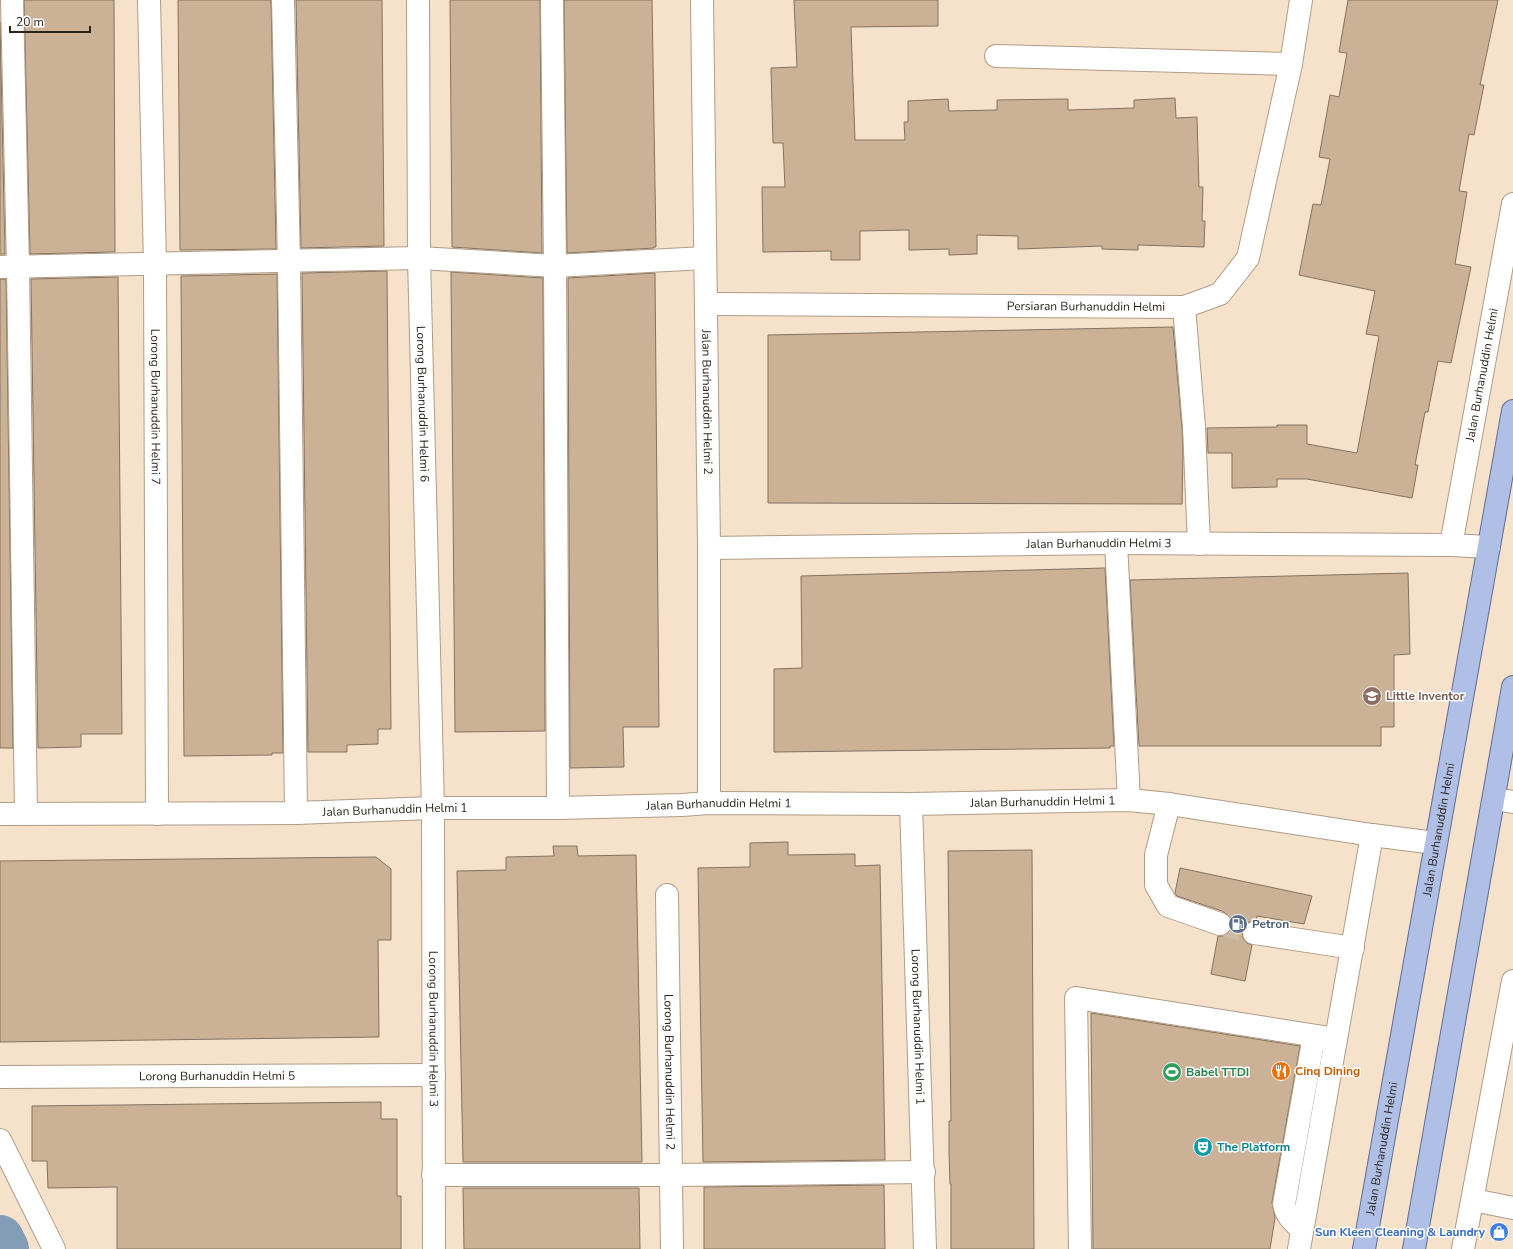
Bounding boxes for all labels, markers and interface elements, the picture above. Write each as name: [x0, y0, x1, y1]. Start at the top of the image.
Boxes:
scale bar: [10, 8, 90, 34]
text: 20 m: [16, 14, 44, 30]
street label: Persiaran Burhanuddin Helmi: [1007, 298, 1165, 315]
street label: Jalan Burhanuddin Helmi: [1462, 307, 1502, 444]
street label: Lorong Burhanuddin Helmi 6: [413, 326, 433, 482]
street label: Jalan Burhanuddin Helmi 2: [698, 328, 716, 475]
street label: Lorong Burhanuddin Helmi 7: [147, 329, 164, 485]
street label: Jalan Burhanuddin Helmi 3: [1025, 535, 1172, 552]
school or university icon: Little Inventor: [1361, 685, 1383, 707]
place label: Little Inventor: [1386, 688, 1465, 704]
street label: Jalan Burhanuddin Helmi: [1419, 762, 1458, 898]
street label: Jalan Burhanuddin Helmi 1: [969, 792, 1116, 811]
street label: Jalan Burhanuddin Helmi 1: [645, 795, 791, 814]
street label: Jalan Burhanuddin Helmi 1: [321, 800, 468, 820]
fuel station icon: Petron: [1227, 913, 1249, 935]
place label: Petron: [1252, 916, 1289, 932]
street label: Lorong Burhanuddin Helmi 1: [908, 949, 928, 1105]
street label: Lorong Burhanuddin Helmi 3: [425, 951, 442, 1107]
street label: Lorong Burhanuddin Helmi 2: [660, 994, 679, 1150]
restaurant icon: Cinq Dining: [1270, 1060, 1292, 1082]
sports icon: Babel TTDI: [1161, 1061, 1183, 1083]
place label: Cinq Dining: [1295, 1063, 1360, 1079]
place label: Babel TTDI: [1186, 1064, 1249, 1080]
street label: Lorong Burhanuddin Helmi 5: [139, 1068, 295, 1084]
street label: Jalan Burhanuddin Helmi: [1362, 1081, 1402, 1217]
theatre icon: The Platform: [1192, 1136, 1214, 1158]
place label: The Platform: [1217, 1139, 1290, 1155]
shop icon: Sun Kleen Cleaning & Laundry: [1488, 1221, 1510, 1243]
place label: Sun Kleen Cleaning & Laundry: [1315, 1224, 1486, 1240]

